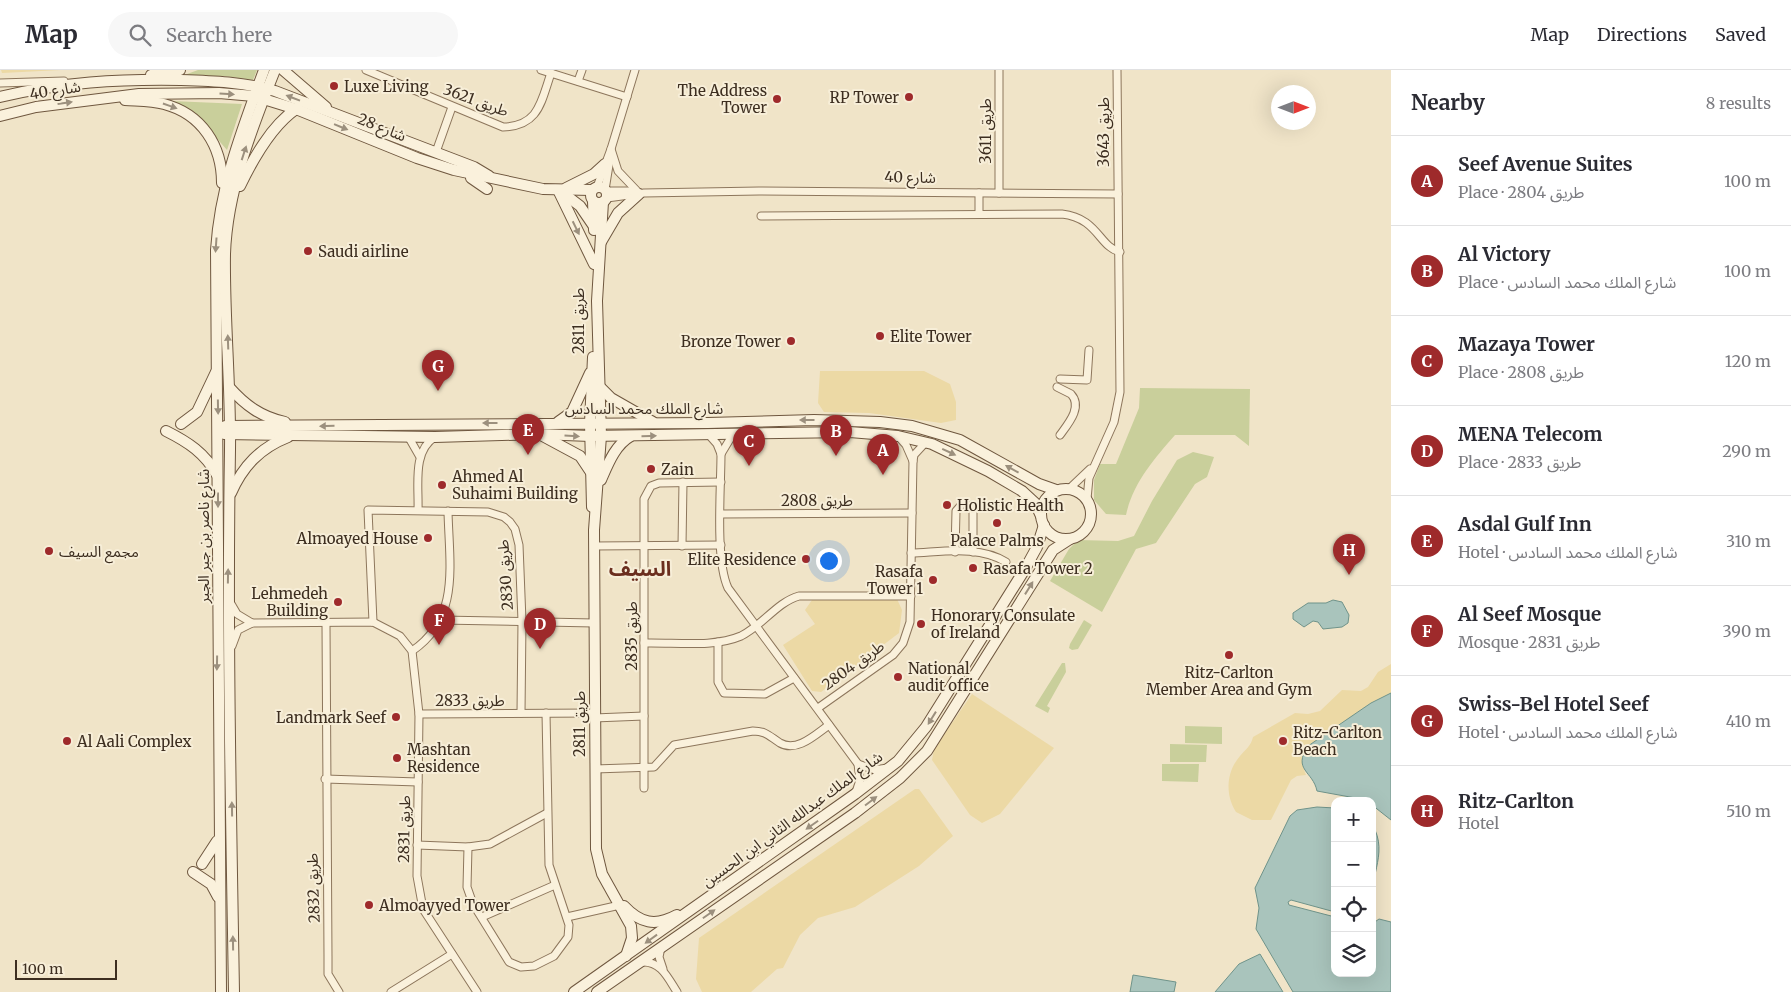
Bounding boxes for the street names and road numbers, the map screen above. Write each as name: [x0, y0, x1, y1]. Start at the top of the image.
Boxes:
street label: شارع 40: [28, 77, 83, 106]
street label: طريق 3621: [441, 79, 511, 121]
street label: طريق 3643: [1094, 97, 1114, 167]
street label: طريق 3611: [976, 98, 996, 164]
street label: شارع 28: [354, 109, 409, 148]
street label: شارع 40: [884, 167, 936, 190]
street label: طريق 2811: [569, 288, 589, 354]
street label: شارع الملك محمد السادس: [565, 399, 723, 421]
street label: شارع ناصر بن جبر الجبر: [194, 469, 216, 604]
street label: طريق 2808: [781, 491, 853, 511]
street label: طريق 2830: [493, 539, 518, 611]
street label: طريق 2835: [622, 601, 642, 671]
street label: طريق 2804: [818, 636, 888, 695]
street label: طريق 2833: [435, 691, 505, 711]
street label: طريق 2811: [570, 691, 590, 757]
street label: شارع الملك عبدالله الثاني ابن الحسين: [698, 747, 888, 893]
street label: طريق 2831: [394, 795, 415, 863]
street label: طريق 2832: [302, 853, 325, 923]

